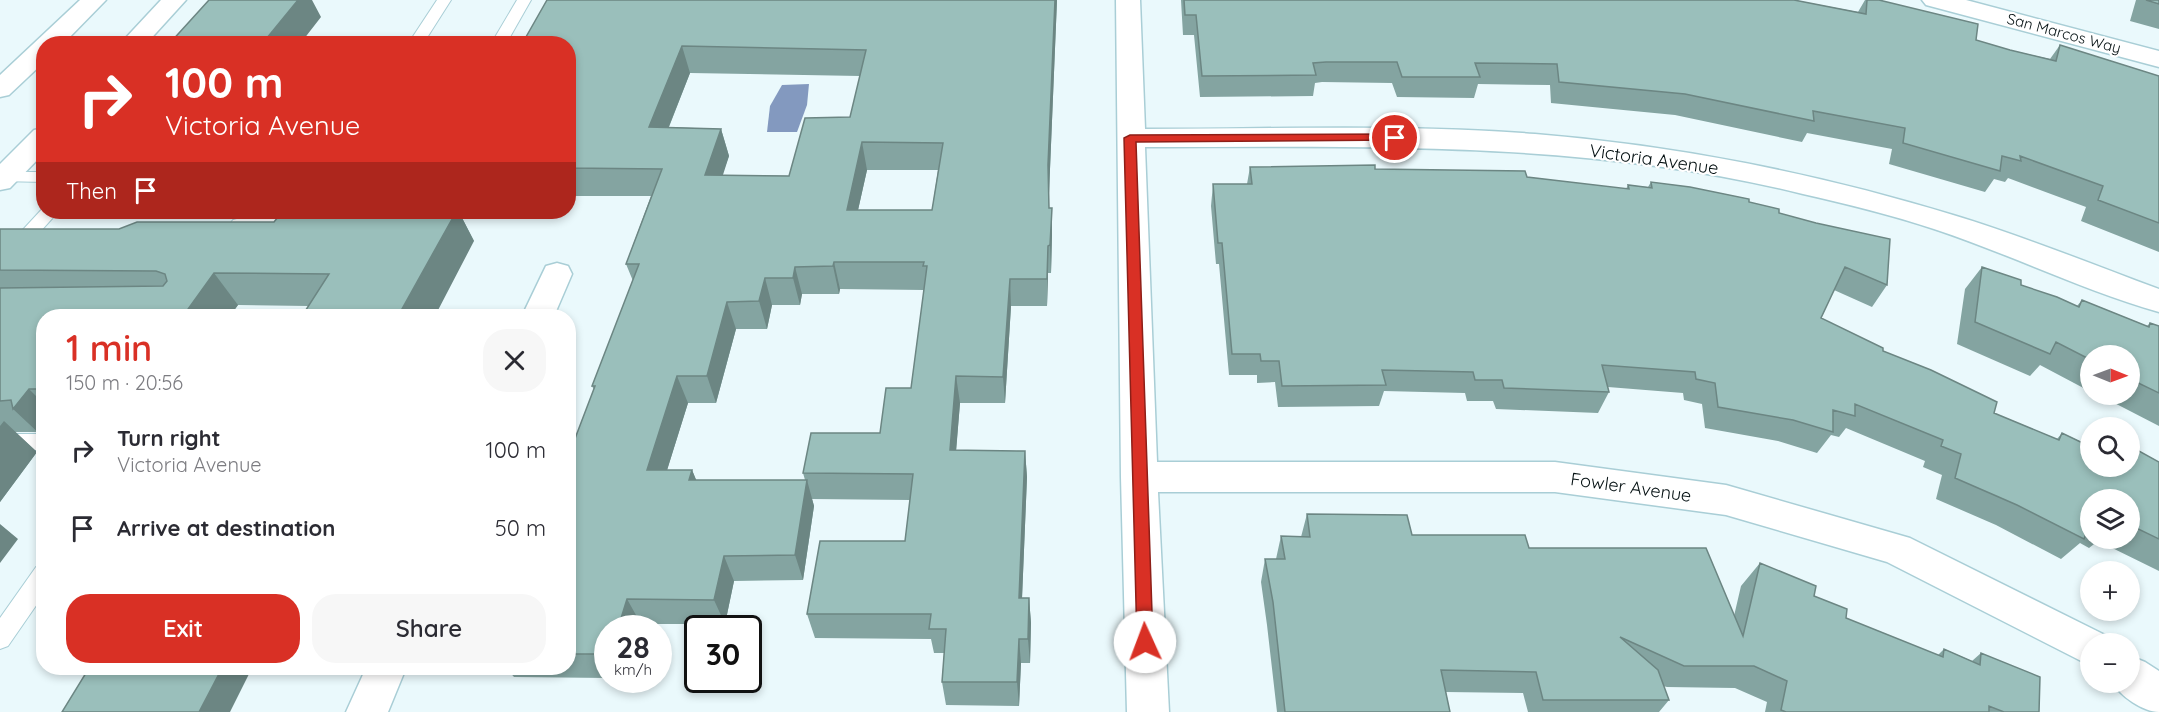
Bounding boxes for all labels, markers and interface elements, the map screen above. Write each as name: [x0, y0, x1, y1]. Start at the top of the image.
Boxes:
street label: San Marcos Way: [2005, 9, 2123, 57]
text: 100 m: [165, 56, 283, 109]
icon: right: [66, 60, 144, 138]
text: Victoria Avenue: [165, 108, 360, 142]
pin: [1369, 112, 1420, 163]
icon: arrive: [1378, 121, 1411, 154]
street label: Victoria Avenue: [1588, 139, 1720, 179]
icon: arrive: [129, 174, 162, 207]
text: Then: [66, 177, 117, 205]
text: 1 min: [66, 325, 152, 370]
button: close: [483, 329, 546, 392]
north arrow: [2080, 345, 2140, 405]
map controls: [2080, 345, 2140, 693]
text: 150 m · 20:56: [66, 370, 183, 395]
button: search: [2080, 417, 2140, 477]
text: Turn right: [117, 424, 221, 452]
icon: right: [66, 434, 99, 467]
text: 100 m: [486, 436, 546, 464]
text: Victoria Avenue: [117, 452, 262, 477]
street label: Fowler Avenue: [1569, 467, 1693, 507]
button: layers: [2080, 489, 2140, 549]
icon: arrive: [66, 512, 99, 545]
text: Arrive at destination: [117, 514, 335, 542]
text: 50 m: [495, 514, 546, 542]
button: +: [2080, 561, 2140, 621]
button: Exit: [66, 594, 300, 663]
button: Share: [312, 594, 546, 663]
position arrow: [1113, 610, 1177, 674]
speed limit sign: 30: [684, 615, 762, 693]
text: 28: [616, 628, 650, 666]
button: −: [2080, 633, 2140, 693]
text: km/h: [614, 660, 652, 679]

